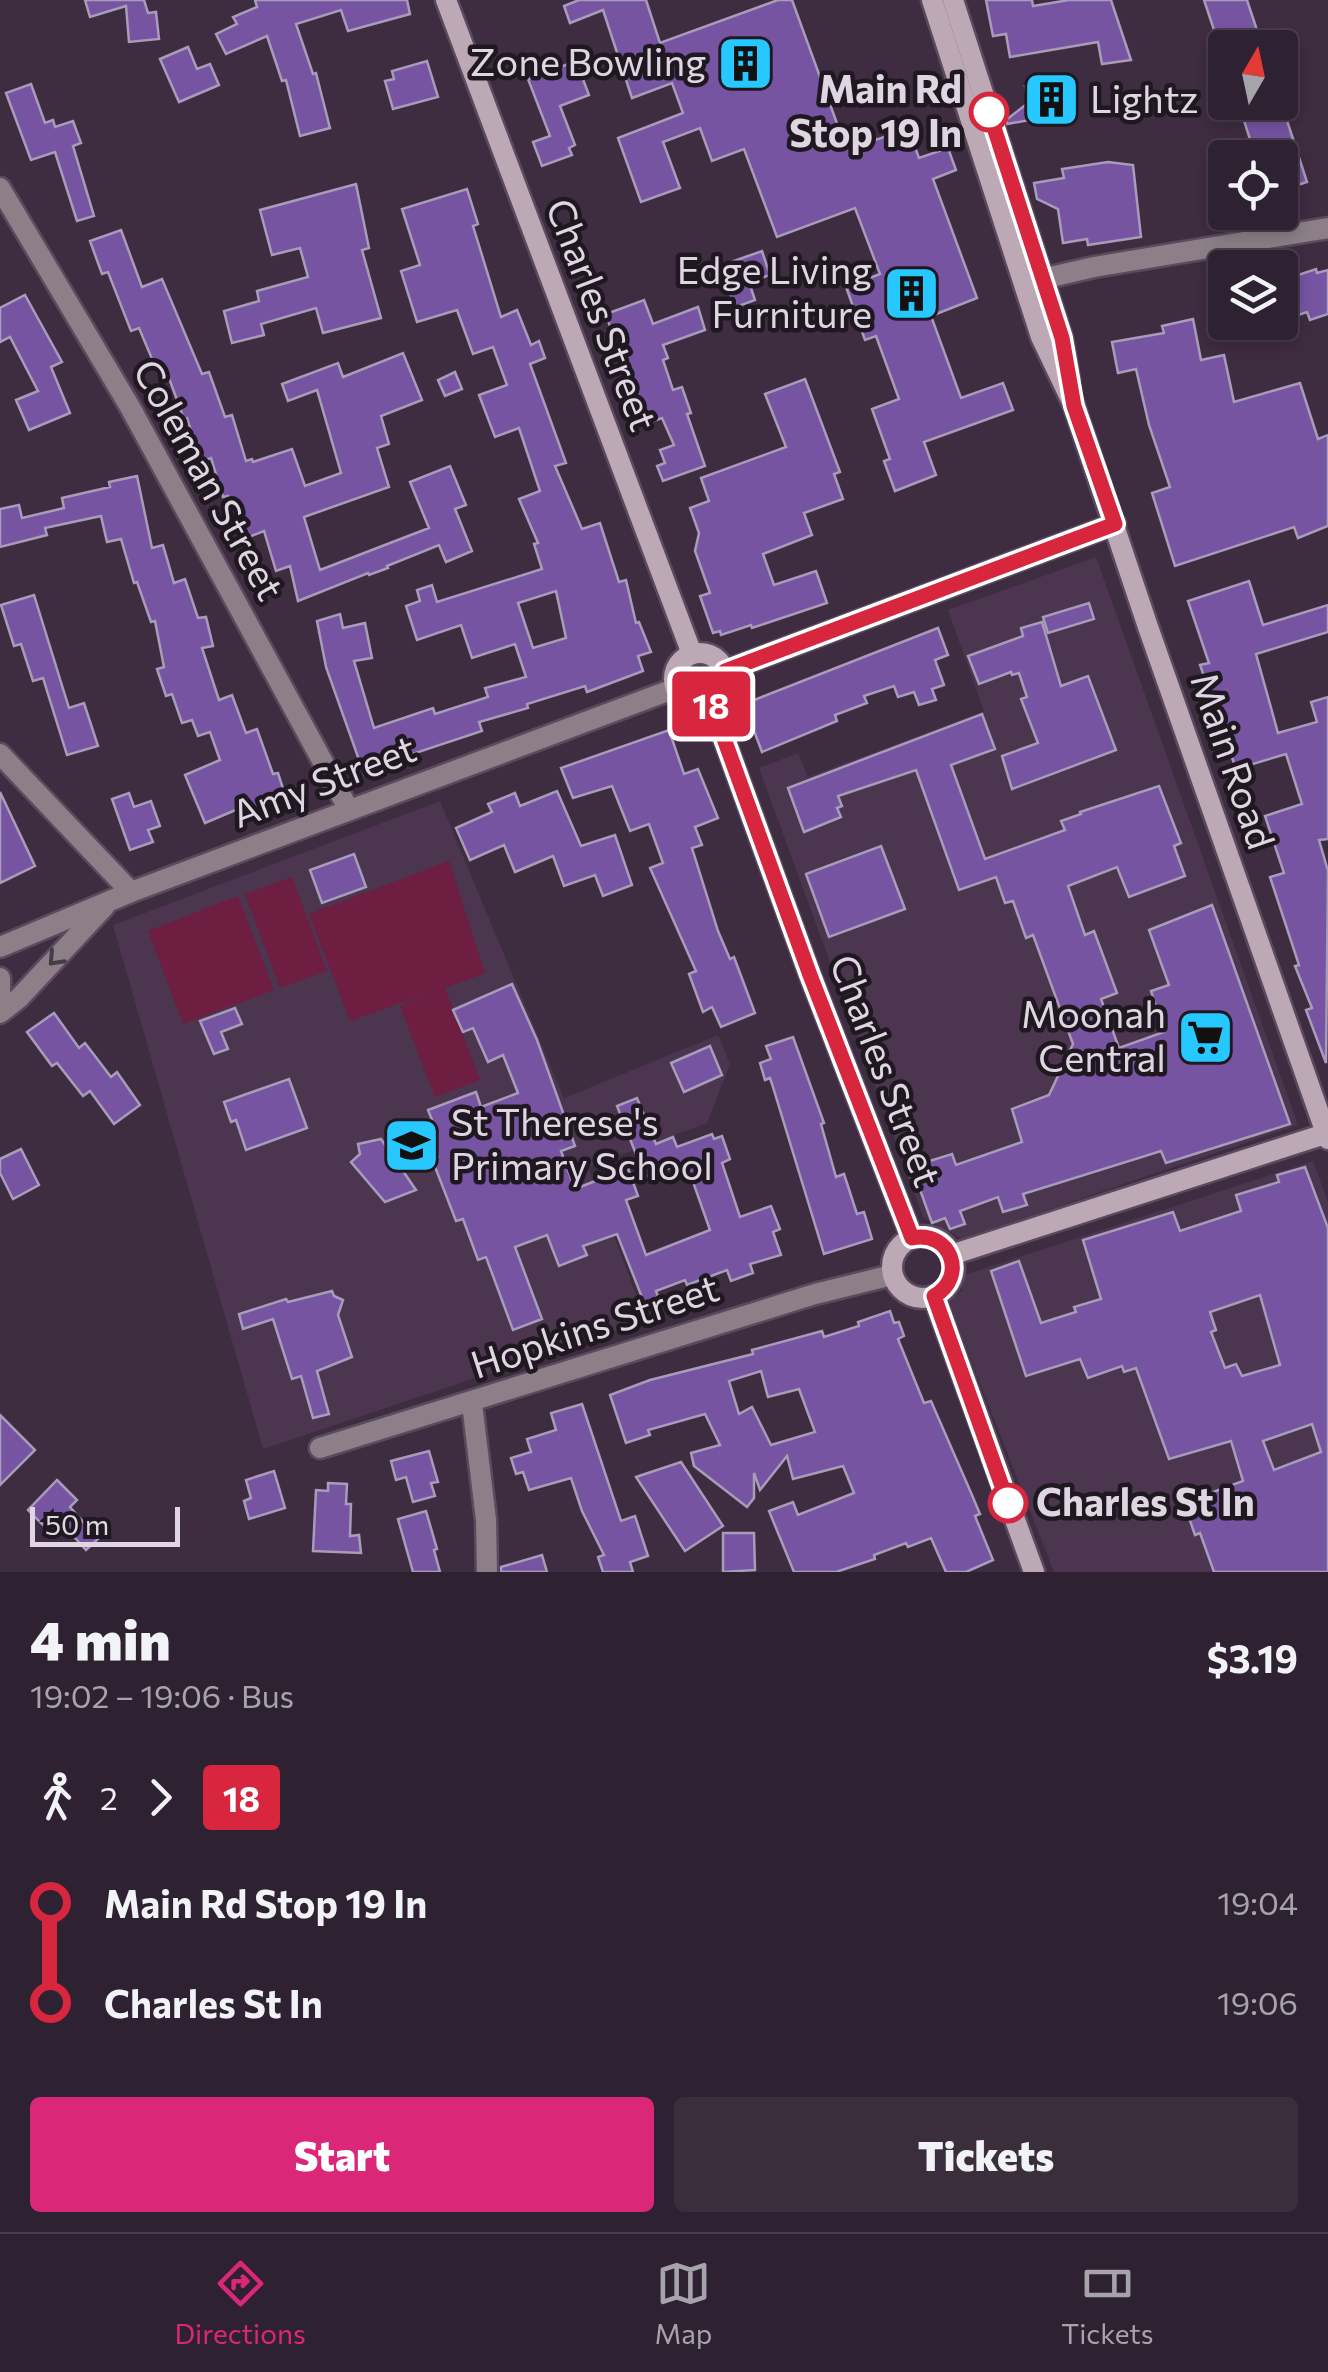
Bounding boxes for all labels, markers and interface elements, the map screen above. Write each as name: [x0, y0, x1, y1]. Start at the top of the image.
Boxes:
north arrow: [1208, 30, 1298, 120]
map controls: [1208, 30, 1298, 340]
building icon: Zone Bowling: [715, 33, 775, 93]
place label: Zone Bowling: [470, 37, 706, 84]
place label: Main Rd Stop 19 In: [789, 64, 962, 155]
building icon: Lightz: [1021, 70, 1081, 130]
place label: Lightz: [1090, 74, 1198, 121]
marker: Main Rd Stop 19 In: [970, 93, 1008, 131]
button: locate: [1208, 140, 1298, 230]
street label: Charles Street: [538, 192, 669, 437]
place label: Edge Living Furniture: [677, 245, 872, 336]
button: layers: [1208, 250, 1298, 340]
building icon: Edge Living Furniture: [881, 263, 941, 323]
street label: Coleman Street: [125, 350, 296, 607]
street label: Main Road: [1182, 666, 1286, 855]
line badge: 18: [666, 672, 756, 736]
text: 18: [692, 683, 730, 726]
street label: Amy Street: [224, 723, 422, 836]
one-way arrow: [49, 947, 67, 966]
street label: Charles Street: [822, 948, 953, 1193]
place label: Moonah Central: [1021, 989, 1166, 1080]
supermarket icon: Moonah Central: [1175, 1007, 1235, 1067]
place label: St Therese's Primary School: [451, 1097, 713, 1188]
school or university icon: St Therese's Primary School: [382, 1115, 442, 1175]
street label: Hopkins Street: [464, 1262, 724, 1387]
place label: Charles St In: [1036, 1477, 1255, 1524]
marker: Charles St In: [989, 1484, 1027, 1522]
scale bar: [30, 1502, 180, 1546]
text: 50 m: [45, 1507, 109, 1541]
text: 4 min: [30, 1604, 171, 1671]
text: $3.19: [1207, 1634, 1298, 1681]
text: 19:02 – 19:06 · Bus: [30, 1675, 294, 1715]
icon: walk: [30, 1770, 85, 1825]
icon: forward: [133, 1770, 188, 1825]
text: 18: [223, 1776, 260, 1819]
text: 2: [100, 1777, 118, 1817]
text: Main Rd Stop 19 In: [104, 1879, 427, 1926]
text: 19:04: [1217, 1882, 1298, 1922]
text: Charles St In: [104, 1979, 323, 2026]
text: 19:06: [1217, 1982, 1298, 2022]
button: Start: [30, 2097, 654, 2212]
button: Tickets: [674, 2097, 1298, 2212]
tab: Directions: [174, 2256, 306, 2350]
tab: Map: [655, 2256, 712, 2350]
tab: Tickets: [1061, 2256, 1154, 2350]

